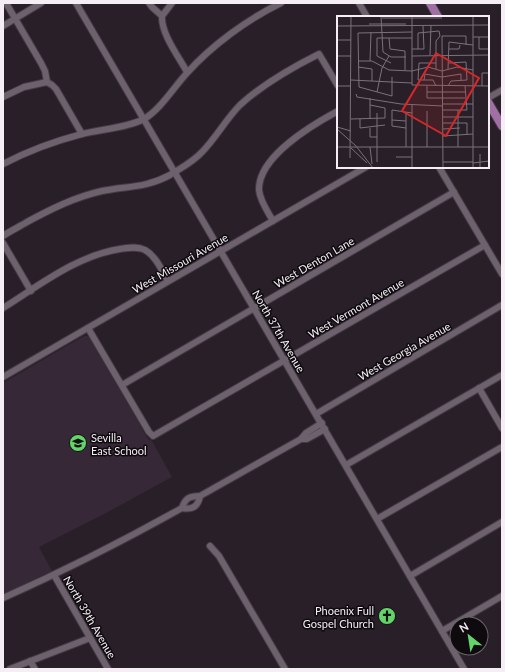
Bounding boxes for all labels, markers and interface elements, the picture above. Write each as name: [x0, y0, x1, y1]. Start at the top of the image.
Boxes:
inset map: [337, 16, 489, 168]
street label: West Missouri Avenue: [130, 230, 230, 296]
street label: West Denton Lane: [272, 234, 357, 290]
street label: West Vermont Avenue: [306, 275, 406, 341]
street label: North 37th Avenue: [250, 287, 308, 375]
street label: West Georgia Avenue: [355, 319, 453, 383]
place label: Sevilla East School: [91, 431, 147, 457]
school or university icon: Sevilla East School: [68, 433, 88, 453]
street label: North 39th Avenue: [61, 573, 119, 661]
place label: Phoenix Full Gospel Church: [303, 604, 374, 630]
church icon: Phoenix Full Gospel Church: [377, 606, 397, 626]
north arrow: [449, 616, 489, 656]
text: N: [457, 619, 471, 635]

